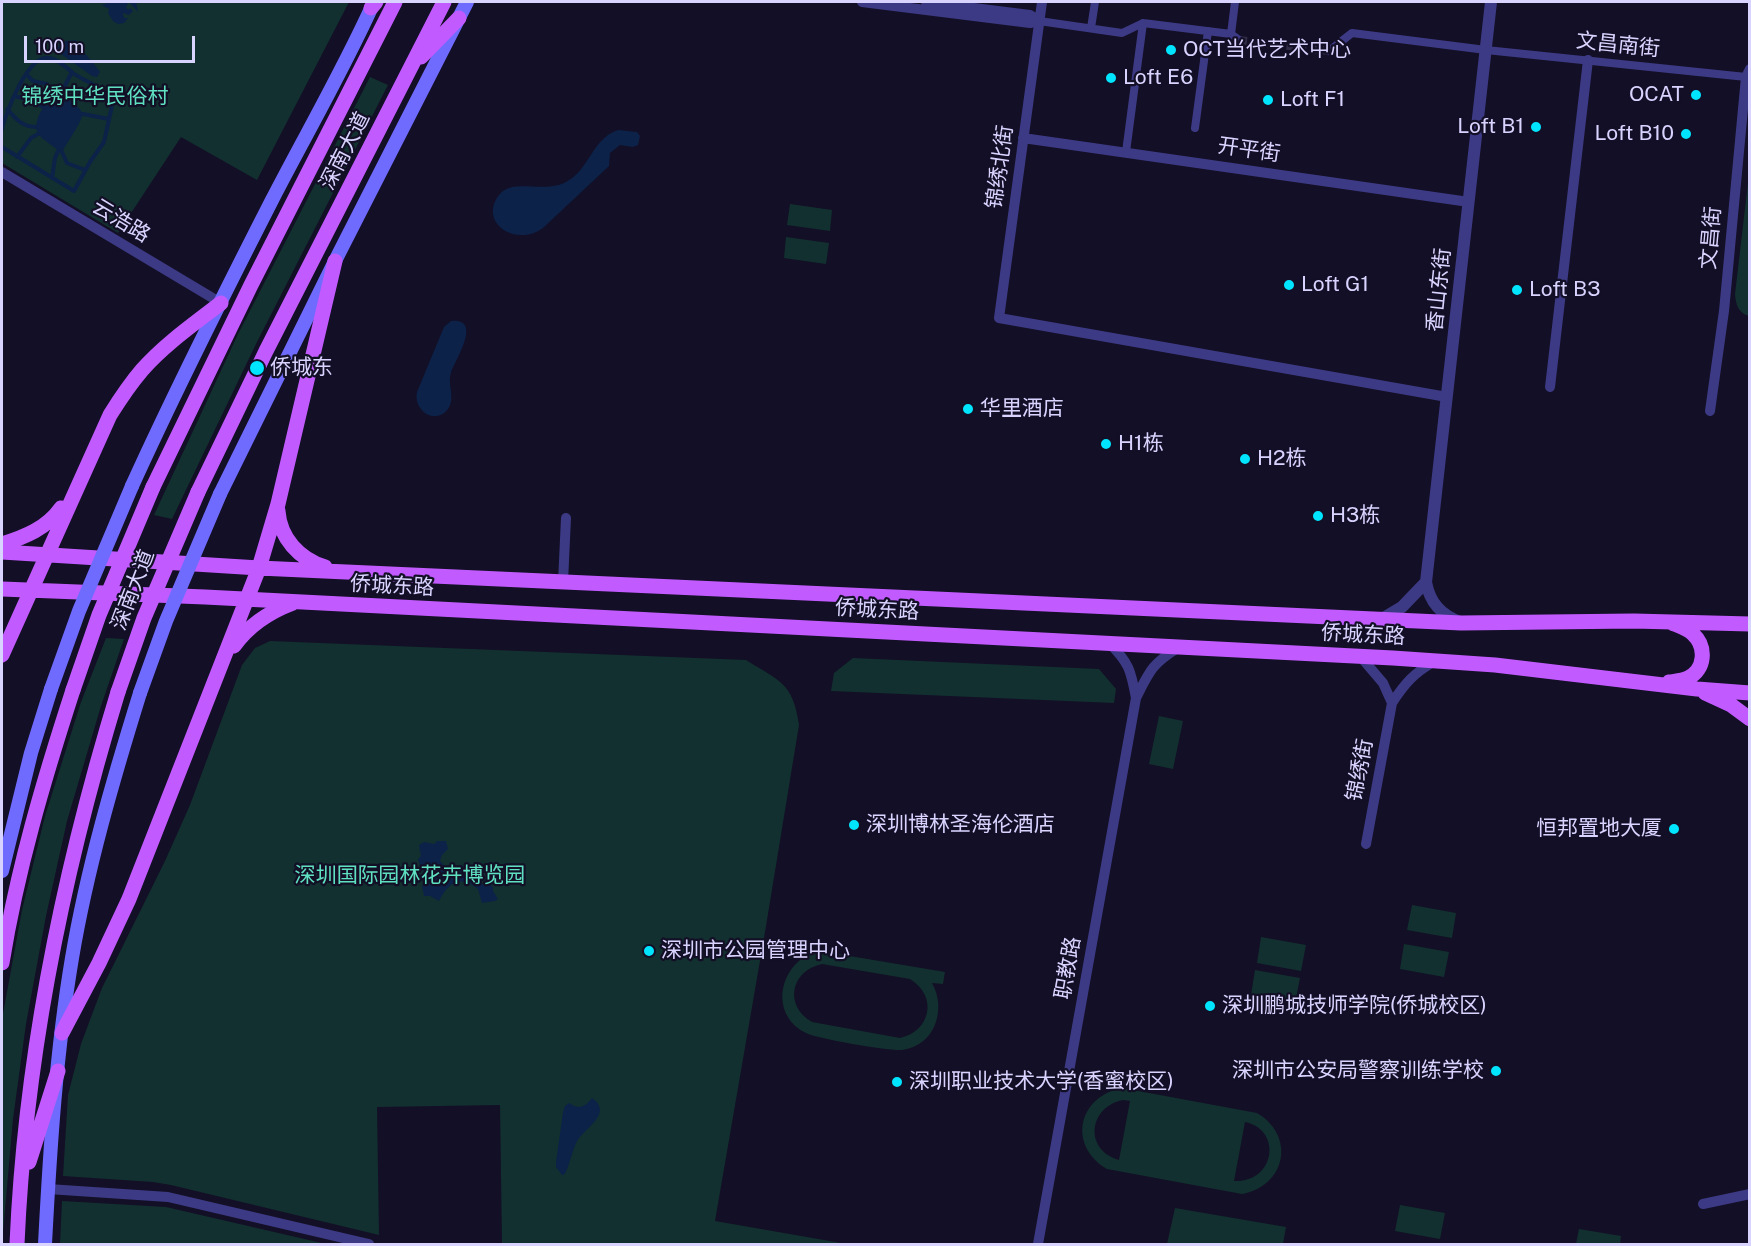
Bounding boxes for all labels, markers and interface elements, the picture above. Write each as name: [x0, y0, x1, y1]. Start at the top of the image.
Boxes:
scale bar: [27, 24, 198, 62]
street label: 文昌南街: [1575, 28, 1661, 62]
text: 100 m: [35, 36, 84, 57]
place label: OCT当代艺术中心: [1183, 37, 1351, 63]
marker: OCT当代艺术中心: [1164, 43, 1178, 57]
place label: Loft E6: [1123, 65, 1193, 91]
marker: Loft E6: [1104, 71, 1118, 85]
place label: OCAT: [1629, 82, 1684, 108]
park label: 锦绣中华民俗村: [22, 84, 168, 110]
place label: Loft F1: [1280, 87, 1345, 113]
marker: OCAT: [1689, 88, 1703, 102]
marker: Loft F1: [1261, 93, 1275, 107]
street label: 深南大道: [315, 108, 375, 194]
place label: Loft B1: [1457, 114, 1524, 140]
marker: Loft B1: [1529, 120, 1543, 134]
place label: Loft B10: [1594, 121, 1674, 147]
street label: 锦绣北街: [982, 124, 1018, 210]
marker: Loft B10: [1679, 127, 1693, 141]
street label: 开平街: [1216, 133, 1282, 167]
street label: 云浩路: [88, 194, 154, 248]
street label: 文昌街: [1696, 206, 1726, 270]
street label: 香山东街: [1422, 247, 1456, 333]
place label: Loft G1: [1301, 272, 1369, 298]
place label: Loft B3: [1529, 277, 1600, 303]
marker: Loft G1: [1282, 278, 1296, 292]
marker: Loft B3: [1510, 283, 1524, 297]
place label: 侨城东: [270, 355, 333, 381]
marker: 侨城东: [248, 359, 266, 377]
place label: 华里酒店: [980, 396, 1064, 422]
marker: 华里酒店: [961, 402, 975, 416]
place label: H1栋: [1118, 431, 1164, 457]
marker: H1栋: [1099, 437, 1113, 451]
place label: H2栋: [1257, 446, 1307, 472]
marker: H2栋: [1238, 452, 1252, 466]
place label: H3栋: [1330, 503, 1380, 529]
marker: H3栋: [1311, 509, 1325, 523]
street label: 深南大道: [106, 546, 160, 634]
street label: 侨城东路: [349, 571, 435, 601]
street label: 侨城东路: [834, 595, 920, 625]
street label: 侨城东路: [1320, 620, 1406, 650]
street label: 锦绣街: [1342, 737, 1378, 803]
place label: 深圳博林圣海伦酒店: [866, 812, 1055, 838]
place label: 恒邦置地大厦: [1536, 816, 1662, 842]
marker: 深圳博林圣海伦酒店: [847, 818, 861, 832]
marker: 恒邦置地大厦: [1667, 822, 1681, 836]
park label: 深圳国际园林花卉博览园: [295, 863, 525, 889]
street label: 职教路: [1050, 935, 1086, 1001]
place label: 深圳市公园管理中心: [661, 938, 850, 964]
marker: 深圳市公园管理中心: [642, 944, 656, 958]
place label: 深圳鹏城技师学院(侨城校区): [1222, 993, 1487, 1019]
marker: 深圳鹏城技师学院(侨城校区): [1203, 999, 1217, 1013]
place label: 深圳市公安局警察训练学校: [1232, 1058, 1484, 1084]
marker: 深圳市公安局警察训练学校: [1489, 1064, 1503, 1078]
place label: 深圳职业技术大学(香蜜校区): [909, 1069, 1174, 1095]
marker: 深圳职业技术大学(香蜜校区): [890, 1075, 904, 1089]

